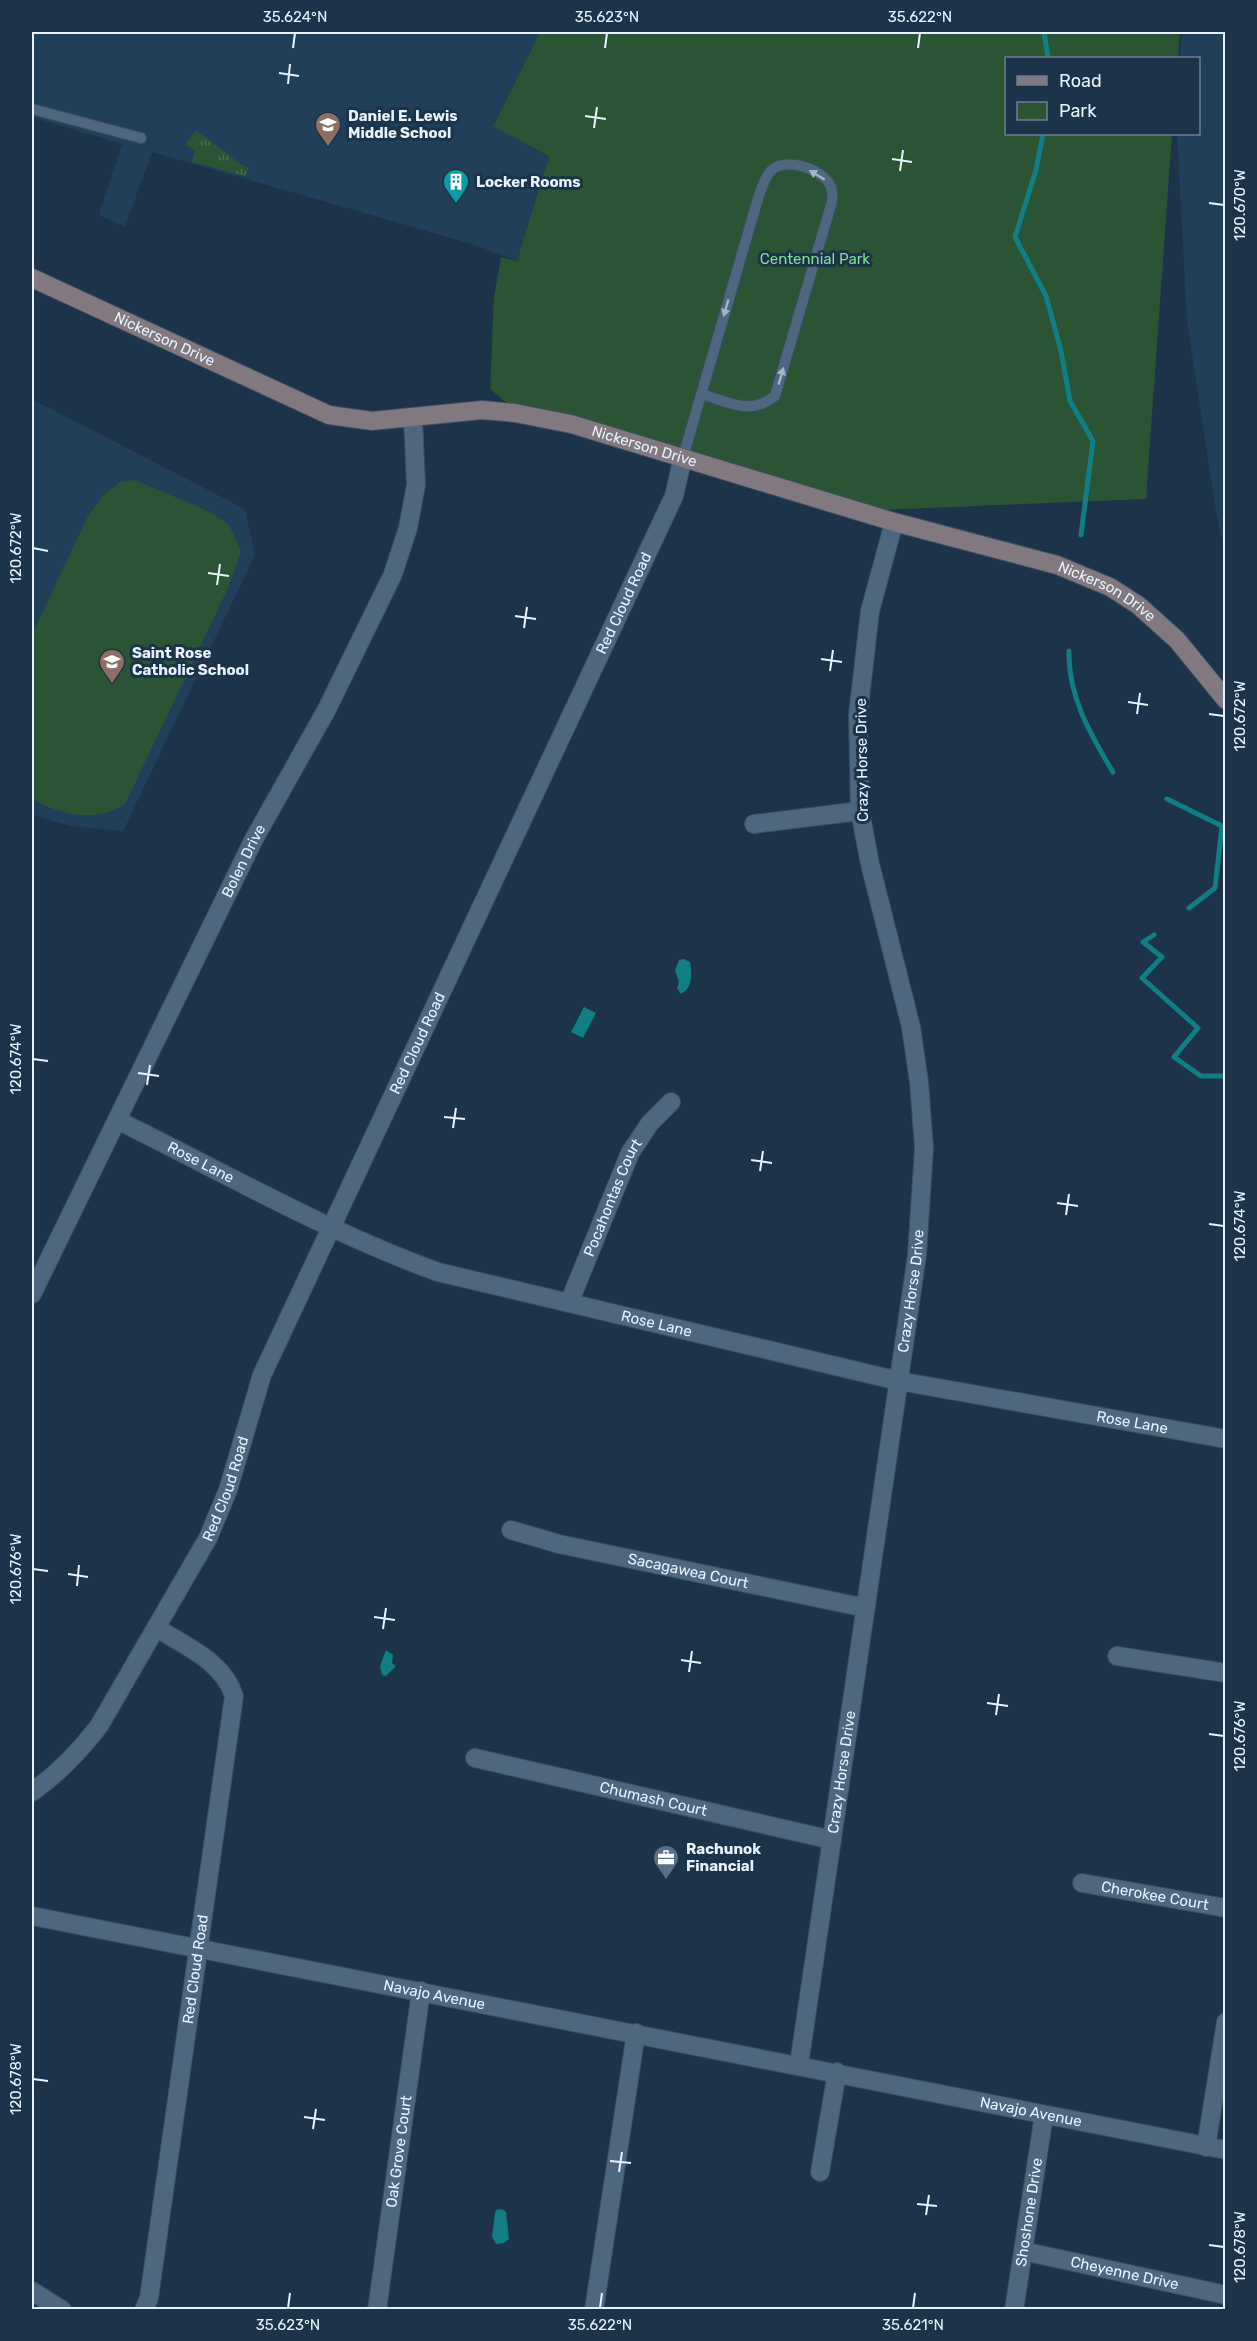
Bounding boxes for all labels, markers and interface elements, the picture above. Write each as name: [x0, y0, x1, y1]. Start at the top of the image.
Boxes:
text: 35.624°N: [263, 8, 327, 26]
text: 35.623°N: [575, 8, 639, 26]
text: 35.622°N: [888, 8, 952, 26]
legend: [1005, 57, 1200, 135]
text: Road: [1059, 70, 1102, 92]
text: Park: [1059, 100, 1097, 122]
place label: Daniel E. Lewis Middle School: [348, 107, 458, 142]
school or university icon: Daniel E. Lewis Middle School: [313, 110, 343, 148]
building icon: Locker Rooms: [441, 167, 471, 205]
one-way arrow: [809, 169, 825, 180]
text: 120.670°W: [1231, 169, 1249, 241]
place label: Locker Rooms: [476, 173, 581, 191]
park label: Centennial Park: [760, 250, 870, 268]
one-way arrow: [721, 299, 730, 317]
street label: Nickerson Drive: [111, 308, 218, 370]
one-way arrow: [777, 367, 786, 385]
street label: Nickerson Drive: [590, 422, 699, 471]
text: 120.672°W: [7, 512, 25, 584]
street label: Red Cloud Road: [592, 549, 655, 657]
street label: Nickerson Drive: [1056, 557, 1159, 625]
place label: Saint Rose Catholic School: [132, 644, 249, 679]
school or university icon: Saint Rose Catholic School: [97, 647, 127, 685]
text: 120.672°W: [1231, 680, 1249, 752]
street label: Crazy Horse Drive: [852, 698, 872, 822]
street label: Bolen Drive: [218, 821, 269, 901]
street label: Red Cloud Road: [386, 990, 449, 1097]
text: 120.674°W: [7, 1023, 25, 1095]
street label: Pocahontas Court: [580, 1135, 646, 1259]
street label: Rose Lane: [165, 1138, 237, 1187]
text: 120.674°W: [1231, 1190, 1249, 1262]
street label: Crazy Horse Drive: [894, 1229, 928, 1354]
street label: Rose Lane: [619, 1307, 694, 1341]
street label: Rose Lane: [1095, 1407, 1169, 1438]
street label: Red Cloud Road: [199, 1434, 252, 1544]
text: 120.676°W: [7, 1534, 25, 1604]
street label: Sacagawea Court: [626, 1550, 750, 1592]
text: 120.676°W: [1231, 1701, 1249, 1771]
street label: Crazy Horse Drive: [824, 1709, 860, 1835]
street label: Chumash Court: [598, 1778, 709, 1820]
place label: Rachunok Financial: [686, 1840, 761, 1875]
office icon: Rachunok Financial: [651, 1843, 681, 1881]
street label: Cherokee Court: [1100, 1877, 1210, 1914]
street label: Red Cloud Road: [179, 1913, 212, 2025]
street label: Navajo Avenue: [382, 1976, 487, 2014]
text: 120.678°W: [7, 2043, 25, 2115]
street label: Navajo Avenue: [979, 2093, 1083, 2131]
street label: Oak Grove Court: [382, 2094, 416, 2209]
street label: Shoshone Drive: [1012, 2156, 1046, 2268]
text: 120.678°W: [1231, 2211, 1249, 2283]
street label: Cheyenne Drive: [1069, 2253, 1180, 2293]
text: 35.623°N: [256, 2316, 320, 2334]
text: 35.622°N: [568, 2316, 632, 2334]
text: 35.621°N: [882, 2316, 944, 2334]

